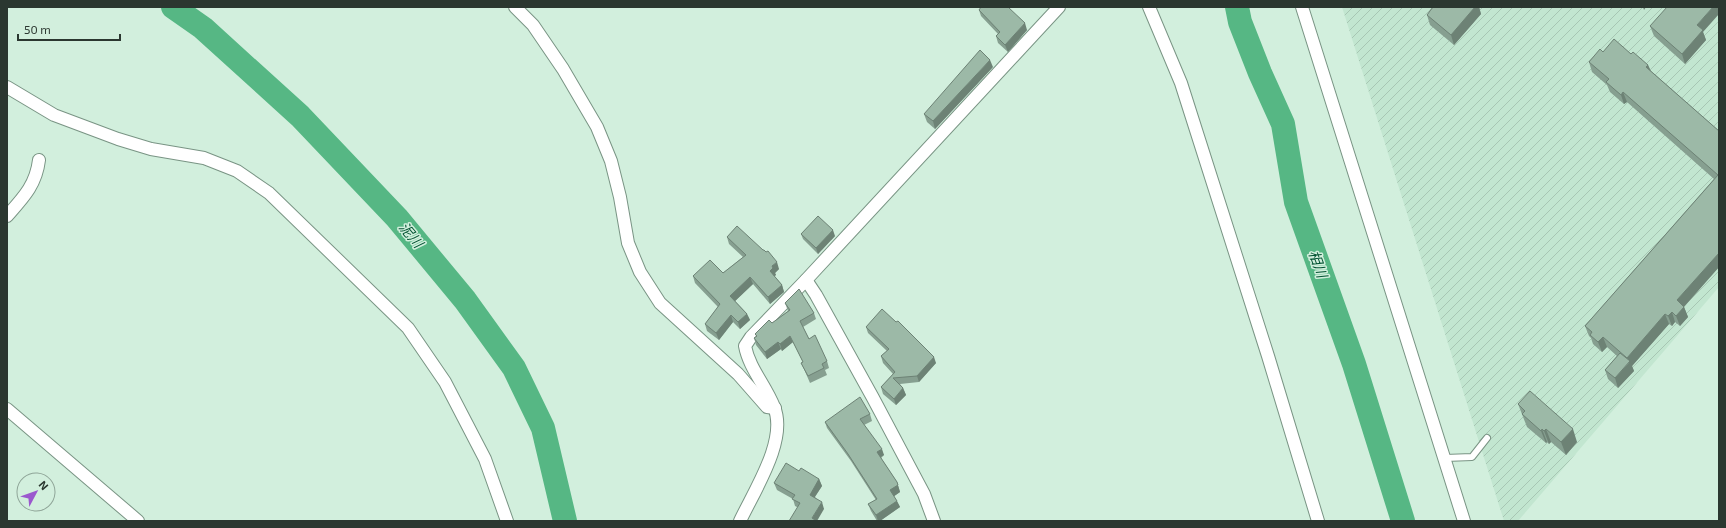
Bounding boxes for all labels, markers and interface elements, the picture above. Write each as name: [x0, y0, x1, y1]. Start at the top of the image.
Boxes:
scale bar: [18, 16, 120, 42]
text: 50 m: [24, 22, 51, 36]
water label: 泥川: [396, 218, 428, 252]
water label: 相川: [1306, 248, 1332, 282]
north arrow: [16, 472, 56, 512]
text: N: [36, 478, 51, 492]

